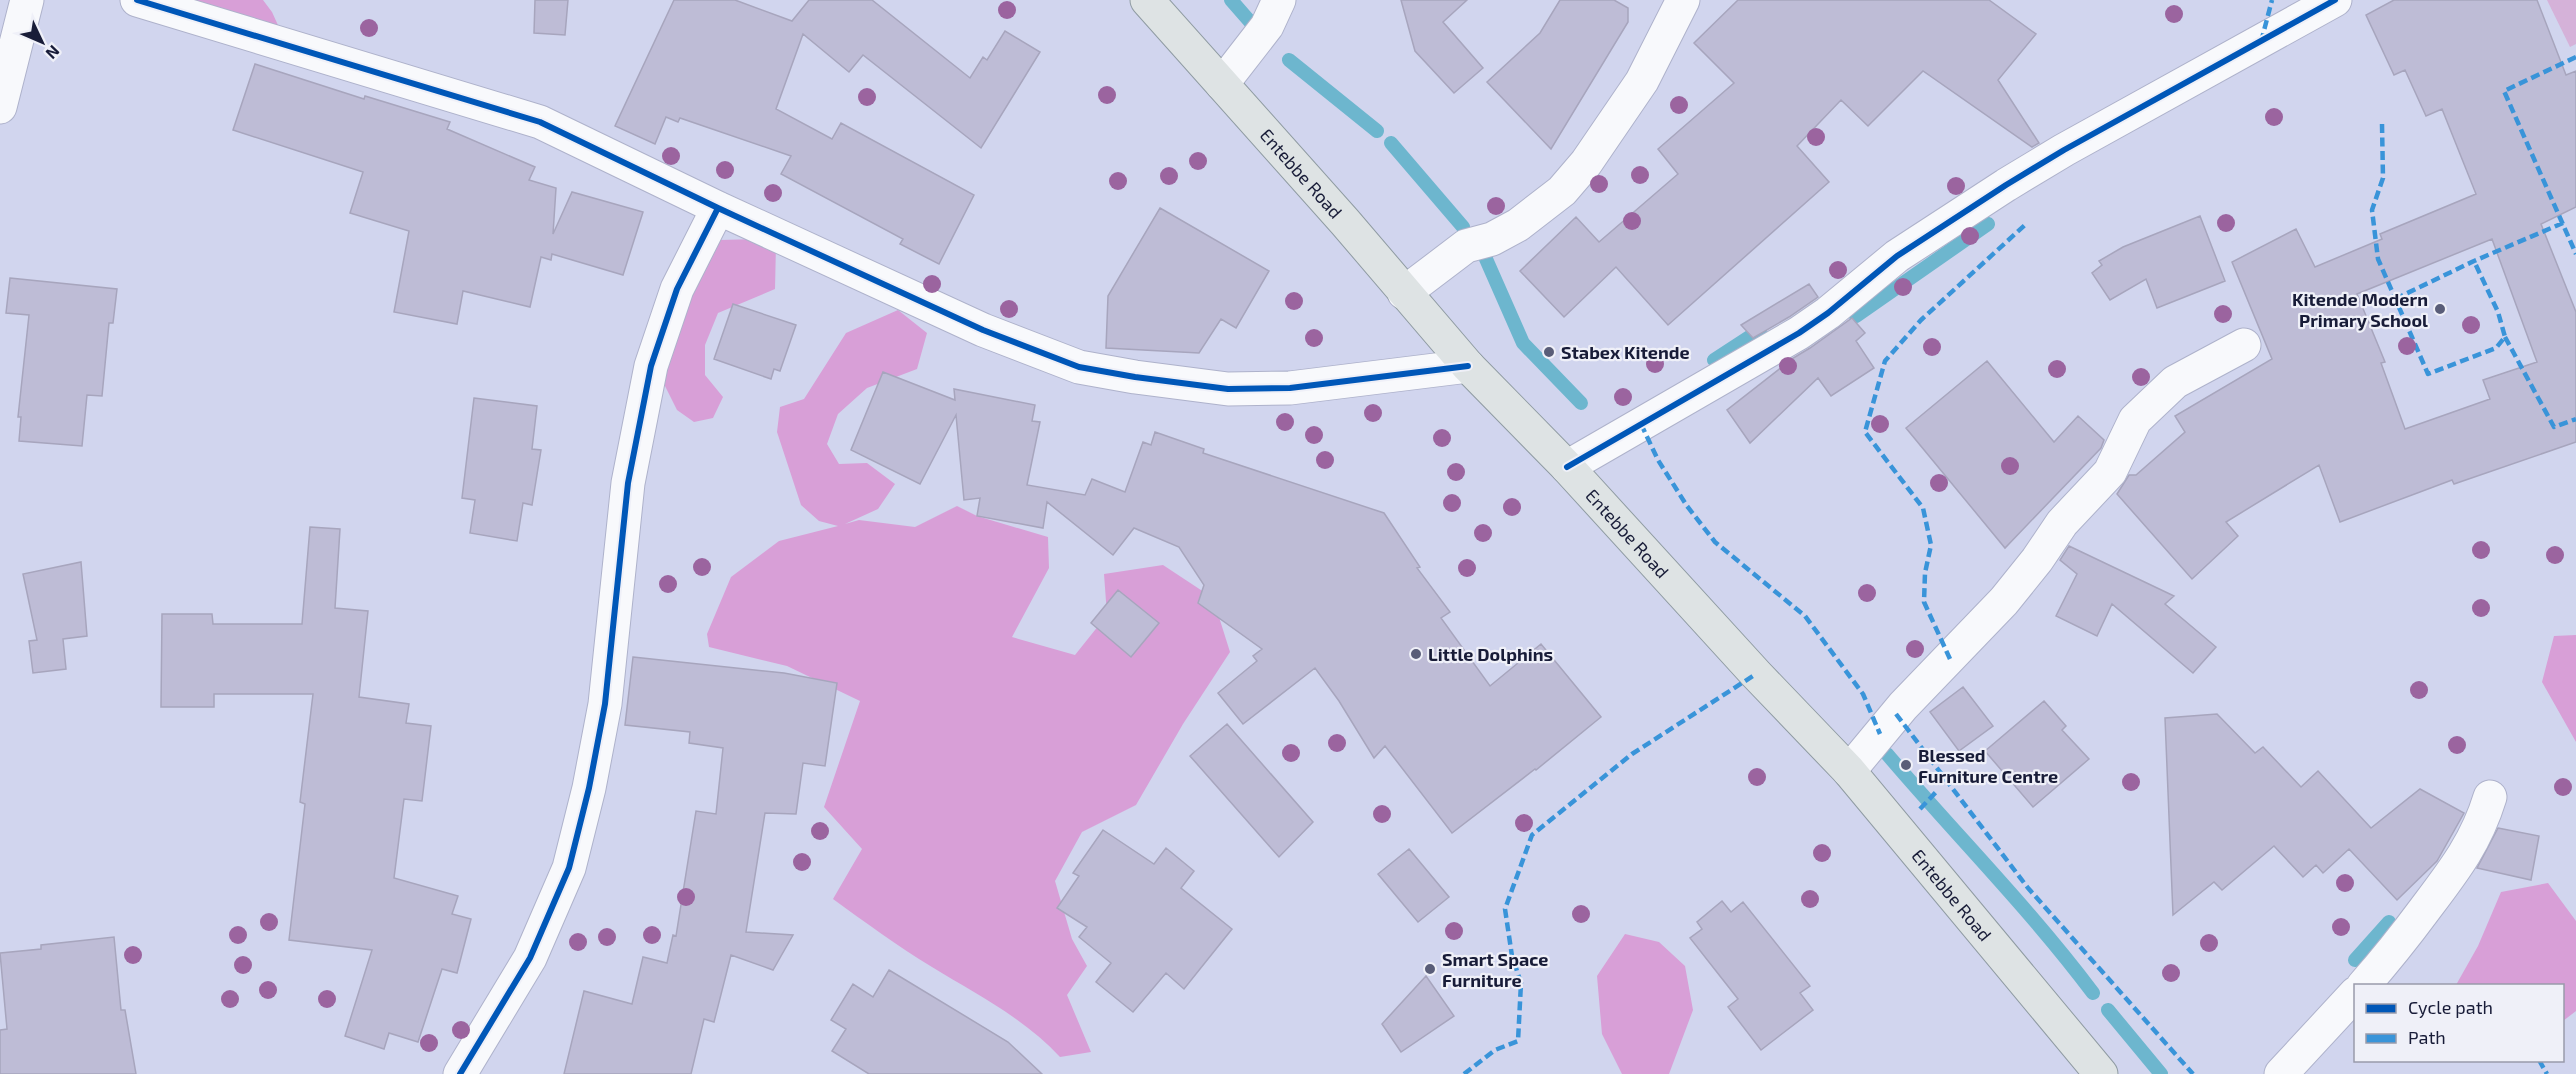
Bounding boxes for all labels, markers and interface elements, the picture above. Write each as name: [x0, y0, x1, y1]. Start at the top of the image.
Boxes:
north arrow: [12, 12, 72, 72]
text: N: [42, 42, 64, 64]
street label: Entebbe Road: [1256, 124, 1347, 223]
place label: Kitende Modern Primary School: [2292, 288, 2428, 331]
marker: Kitende Modern Primary School: [2433, 302, 2447, 316]
place label: Stabex Kitende: [1561, 341, 1690, 363]
marker: Stabex Kitende: [1542, 345, 1556, 359]
street label: Entebbe Road: [1581, 484, 1674, 582]
place label: Little Dolphins: [1428, 643, 1553, 665]
marker: Little Dolphins: [1409, 647, 1423, 661]
place label: Blessed Furniture Centre: [1918, 744, 2058, 787]
marker: Blessed Furniture Centre: [1899, 758, 1913, 772]
street label: Entebbe Road: [1907, 844, 1996, 945]
place label: Smart Space Furniture: [1442, 948, 1548, 991]
marker: Smart Space Furniture: [1423, 962, 1437, 976]
legend: [2354, 984, 2564, 1062]
text: Cycle path: [2408, 996, 2493, 1018]
text: Path: [2408, 1026, 2446, 1048]

